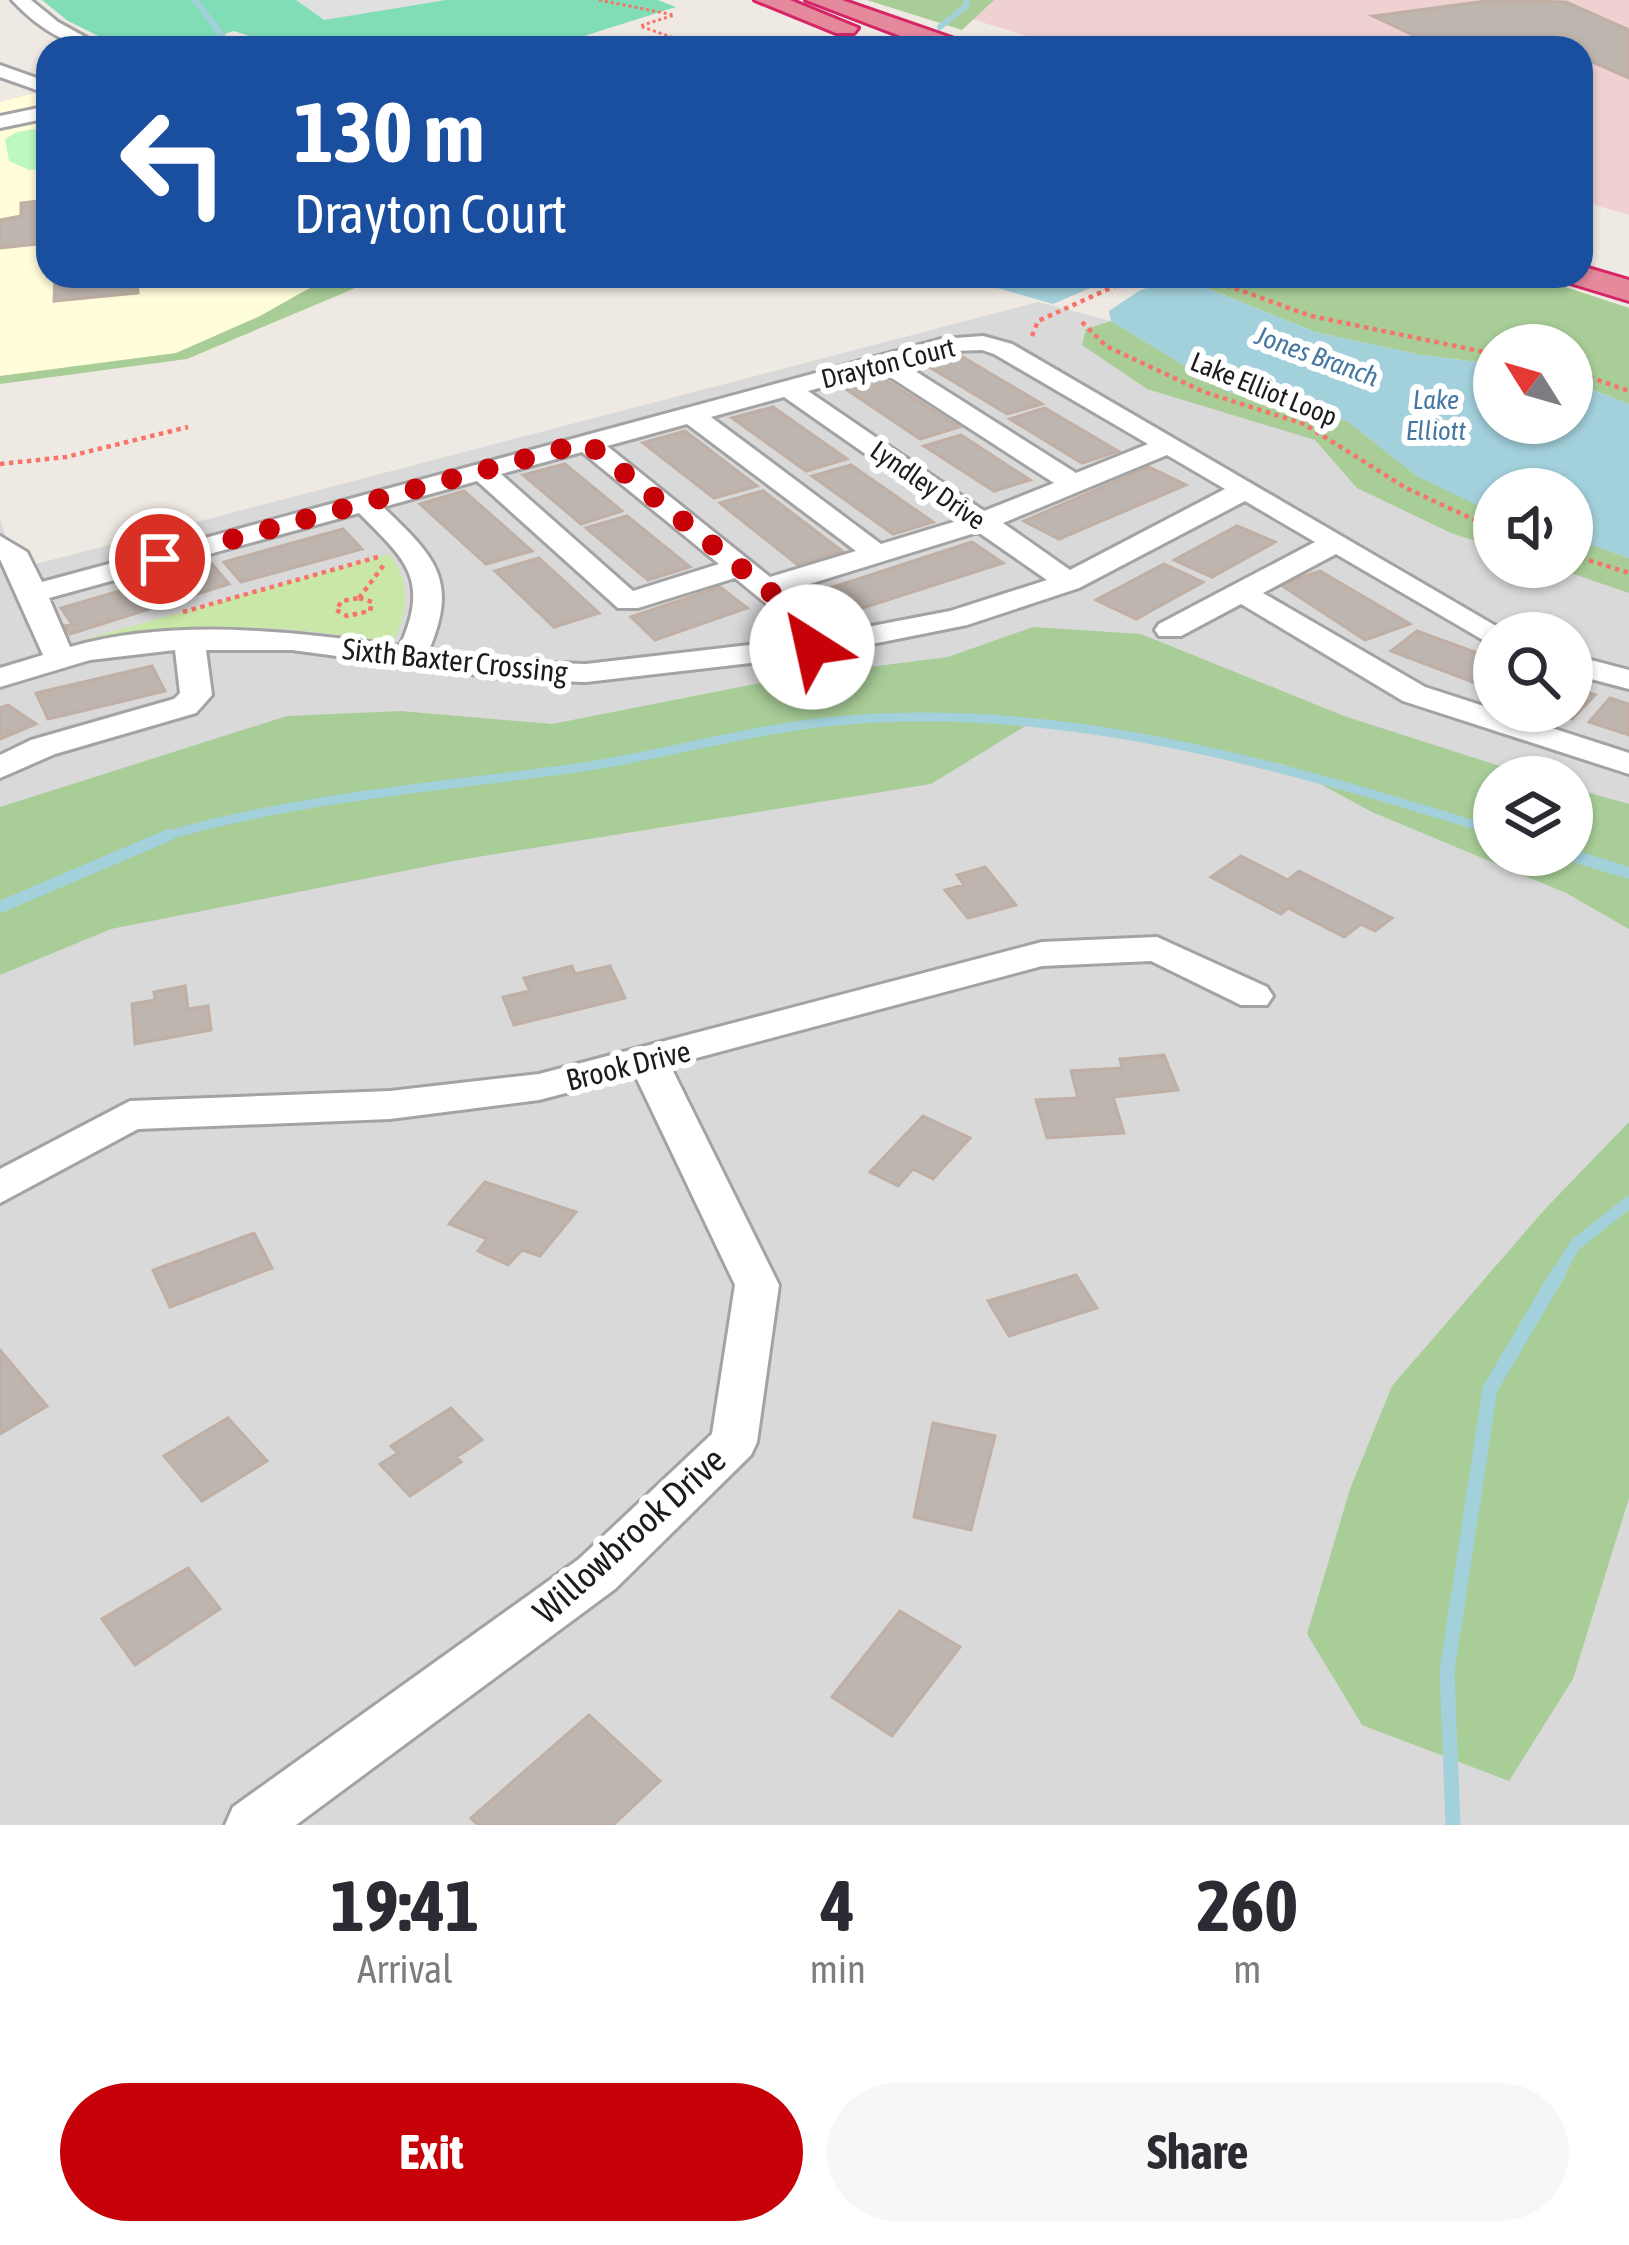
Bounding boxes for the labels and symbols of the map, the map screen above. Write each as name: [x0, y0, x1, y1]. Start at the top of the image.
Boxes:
water label: Jones Branch: [1250, 319, 1383, 393]
north arrow: [1473, 324, 1593, 444]
street label: Drayton Court: [818, 331, 958, 395]
street label: Lake Elliot Loop: [1186, 346, 1342, 432]
water label: Lake Elliott: [1406, 384, 1466, 446]
street label: Lyndley Drive: [865, 434, 991, 536]
pin: [109, 508, 211, 610]
position arrow: [749, 584, 875, 710]
street label: Sixth Baxter Crossing: [341, 631, 569, 689]
street label: Brook Drive: [562, 1033, 694, 1097]
street label: Willowbrook Drive: [525, 1438, 733, 1632]

